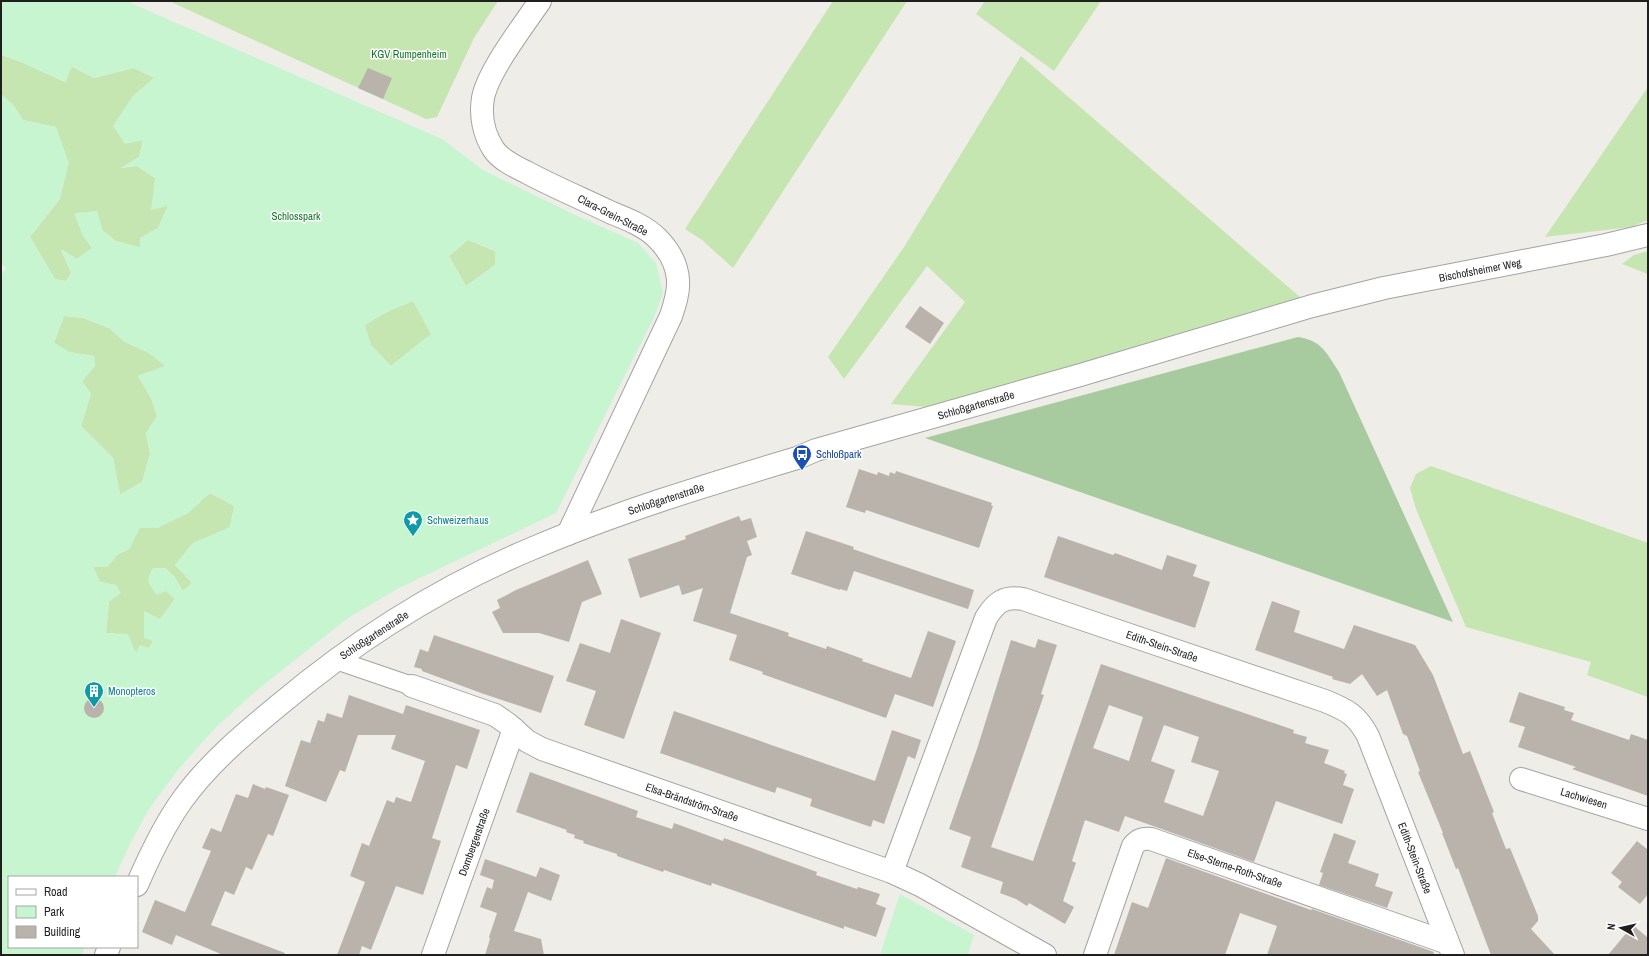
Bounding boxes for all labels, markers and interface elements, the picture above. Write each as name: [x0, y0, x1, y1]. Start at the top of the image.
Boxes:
park label: KGV Rumpenheim: [371, 47, 447, 61]
street label: Clara-Grein-Straße: [575, 191, 651, 239]
park label: Schlosspark: [271, 209, 321, 223]
street label: Bischofsheimer Weg: [1438, 255, 1522, 285]
street label: Schloßgartenstraße: [936, 387, 1016, 423]
bus stop icon: Schloßpark: [791, 443, 813, 471]
place label: Schloßpark: [816, 447, 862, 461]
street label: Schloßgartenstraße: [626, 480, 706, 518]
place icon: Schweizerhaus: [402, 509, 424, 537]
place label: Schweizerhaus: [427, 513, 489, 527]
street label: Schloßgartenstraße: [337, 608, 411, 662]
street label: Edith-Stein-Straße: [1124, 627, 1200, 665]
building icon: Monopteros: [83, 680, 105, 708]
place label: Monopteros: [108, 684, 156, 698]
street label: Elsa-Brändström-Straße: [644, 780, 740, 824]
street label: Lachwiesen: [1559, 784, 1609, 812]
street label: Dornbergerstraße: [455, 806, 493, 878]
street label: Edith-Stein-Straße: [1395, 820, 1435, 896]
street label: Else-Sterne-Roth-Straße: [1186, 845, 1284, 891]
legend: [8, 876, 138, 948]
text: Road: [44, 884, 68, 900]
text: Park: [44, 904, 64, 920]
north arrow: [1601, 908, 1641, 948]
text: N: [1604, 922, 1618, 931]
text: Building: [44, 924, 81, 940]

